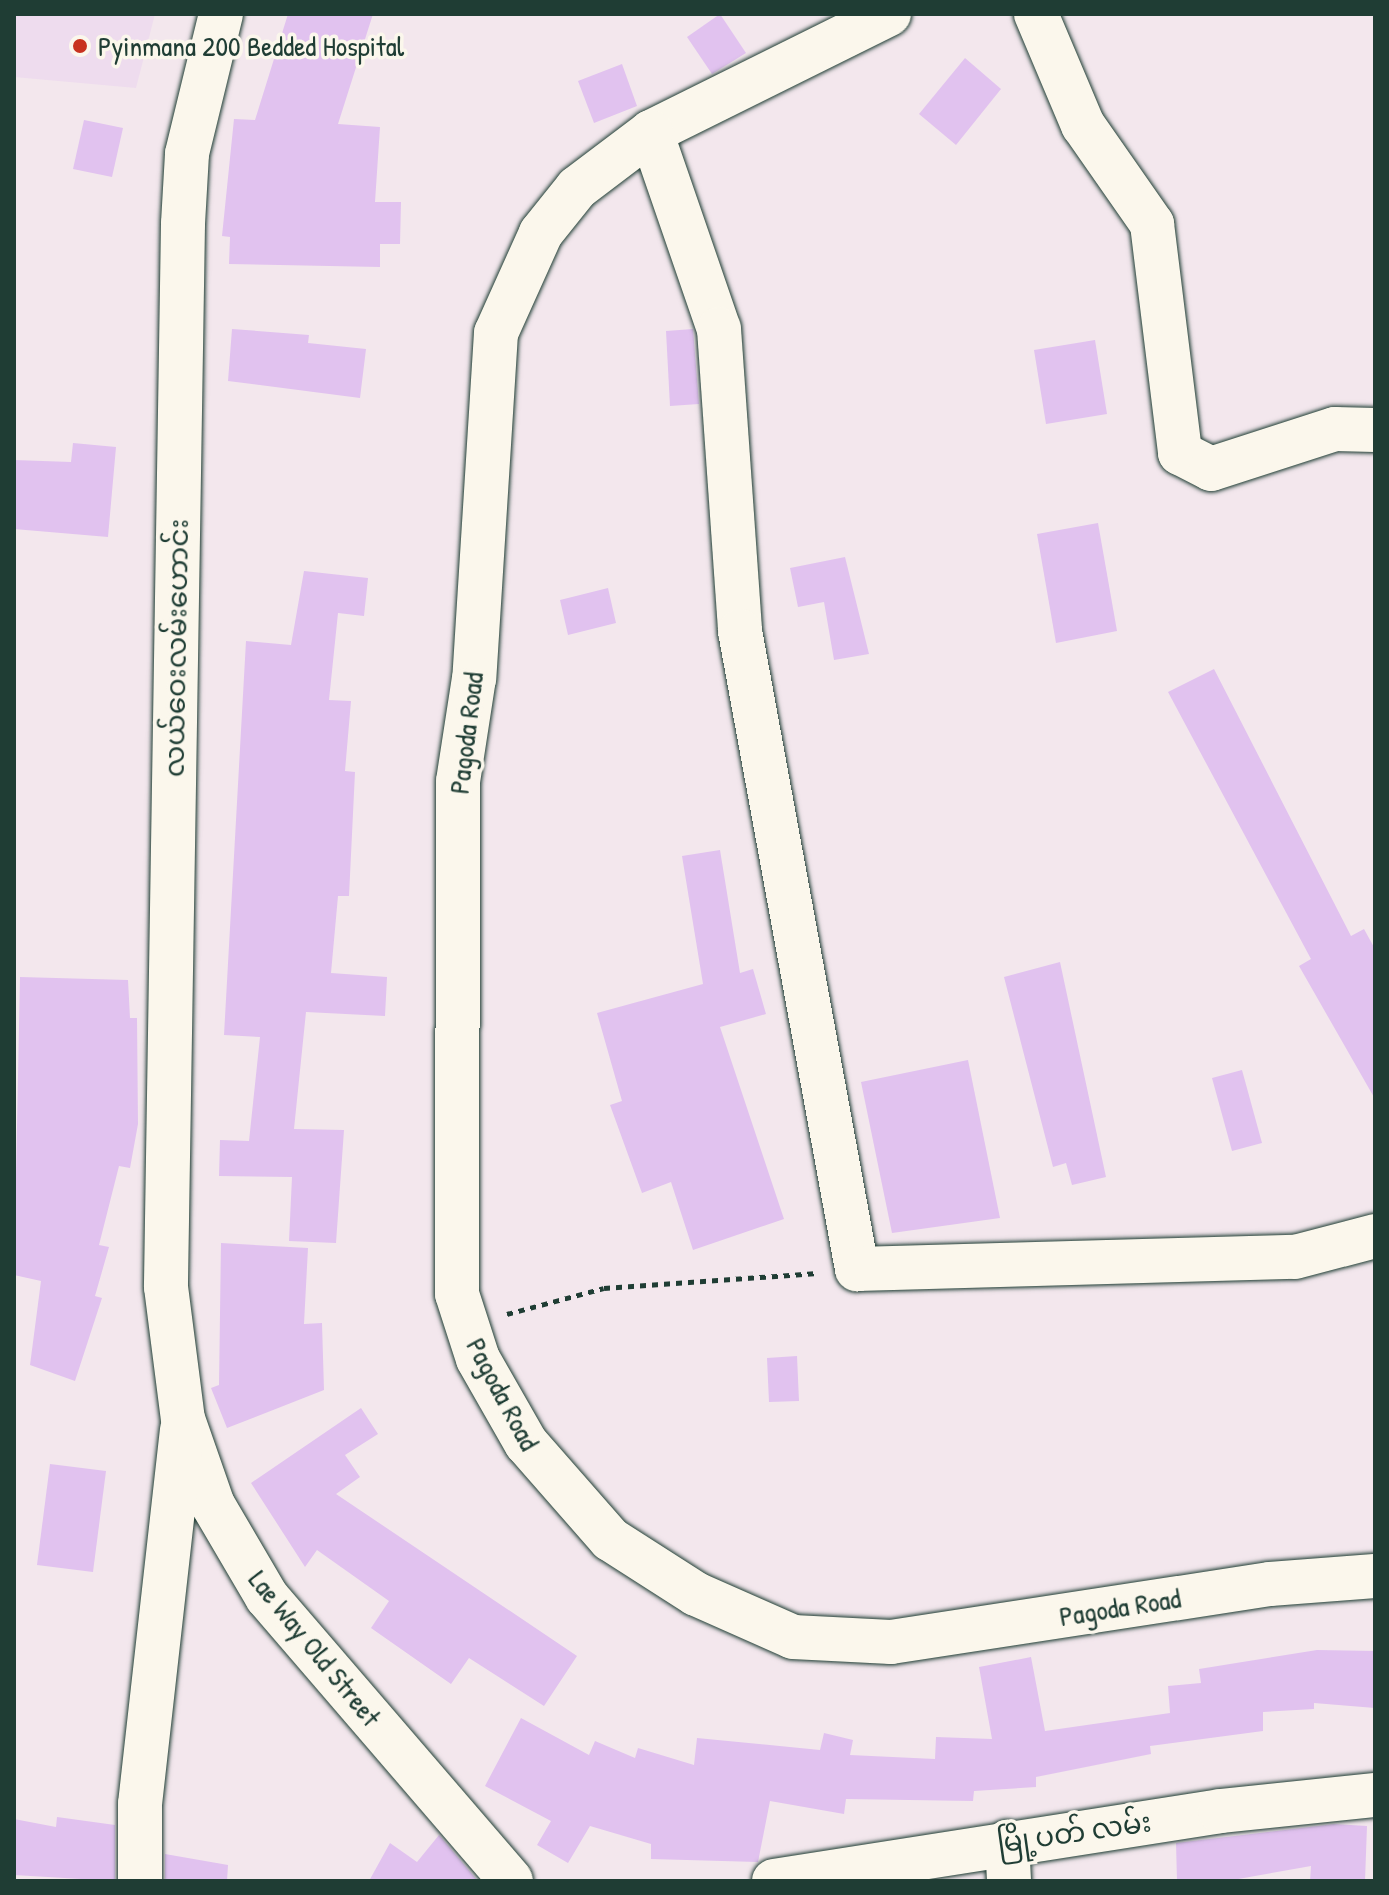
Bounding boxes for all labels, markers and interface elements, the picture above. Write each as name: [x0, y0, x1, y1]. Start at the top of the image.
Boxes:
place label: Pyinmana 200 Bedded Hospital: [98, 29, 404, 63]
marker: Pyinmana 200 Bedded Hospital: [69, 35, 91, 57]
street label: လယ်ဝေးလမ်းဟောင်း: [157, 518, 195, 778]
street label: Pagoda Road: [442, 670, 490, 796]
street label: Pagoda Road: [459, 1332, 547, 1456]
street label: Lae Way Old Street: [242, 1563, 388, 1733]
street label: Pagoda Road: [1057, 1581, 1183, 1633]
street label: မြို့ပတ် လမ်း: [995, 1805, 1153, 1859]

